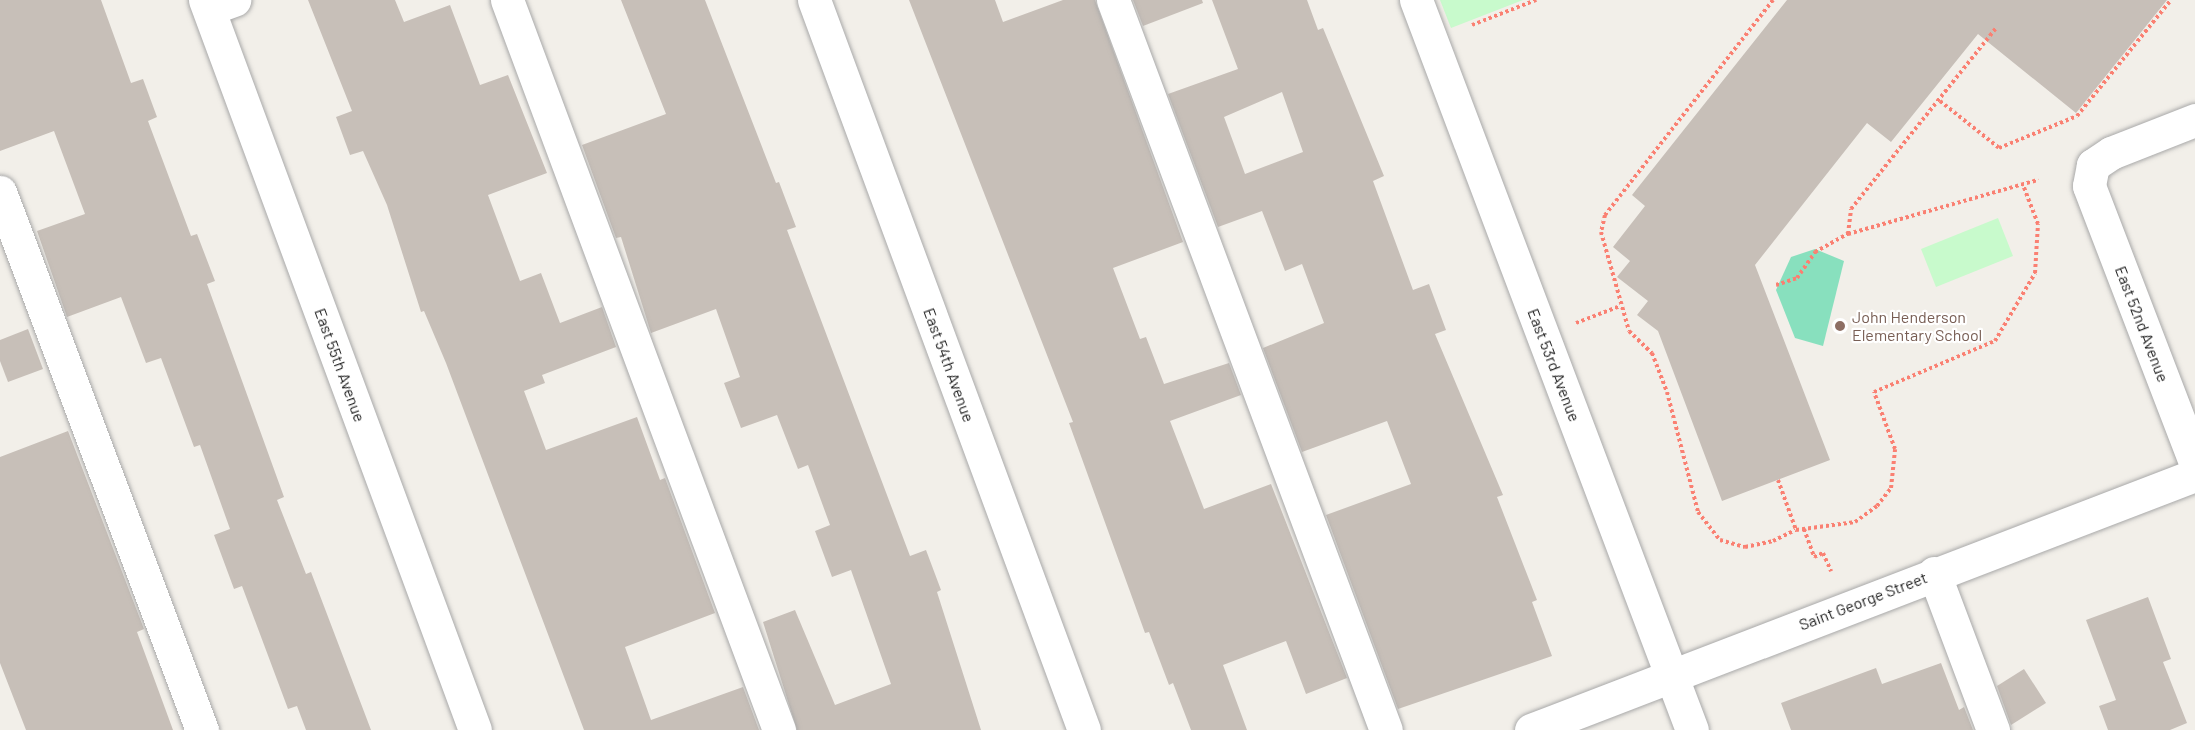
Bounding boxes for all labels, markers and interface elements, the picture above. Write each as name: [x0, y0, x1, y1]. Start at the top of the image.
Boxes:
street label: East 52nd Avenue: [2111, 263, 2173, 385]
street label: East 54th Avenue: [919, 305, 979, 425]
street label: East 55th Avenue: [311, 306, 369, 424]
street label: East 53rd Avenue: [1524, 306, 1584, 424]
place label: John Henderson Elementary School: [1852, 307, 1982, 345]
marker: John Henderson Elementary School: [1833, 319, 1847, 333]
street label: Saint George Street: [1796, 568, 1930, 634]

